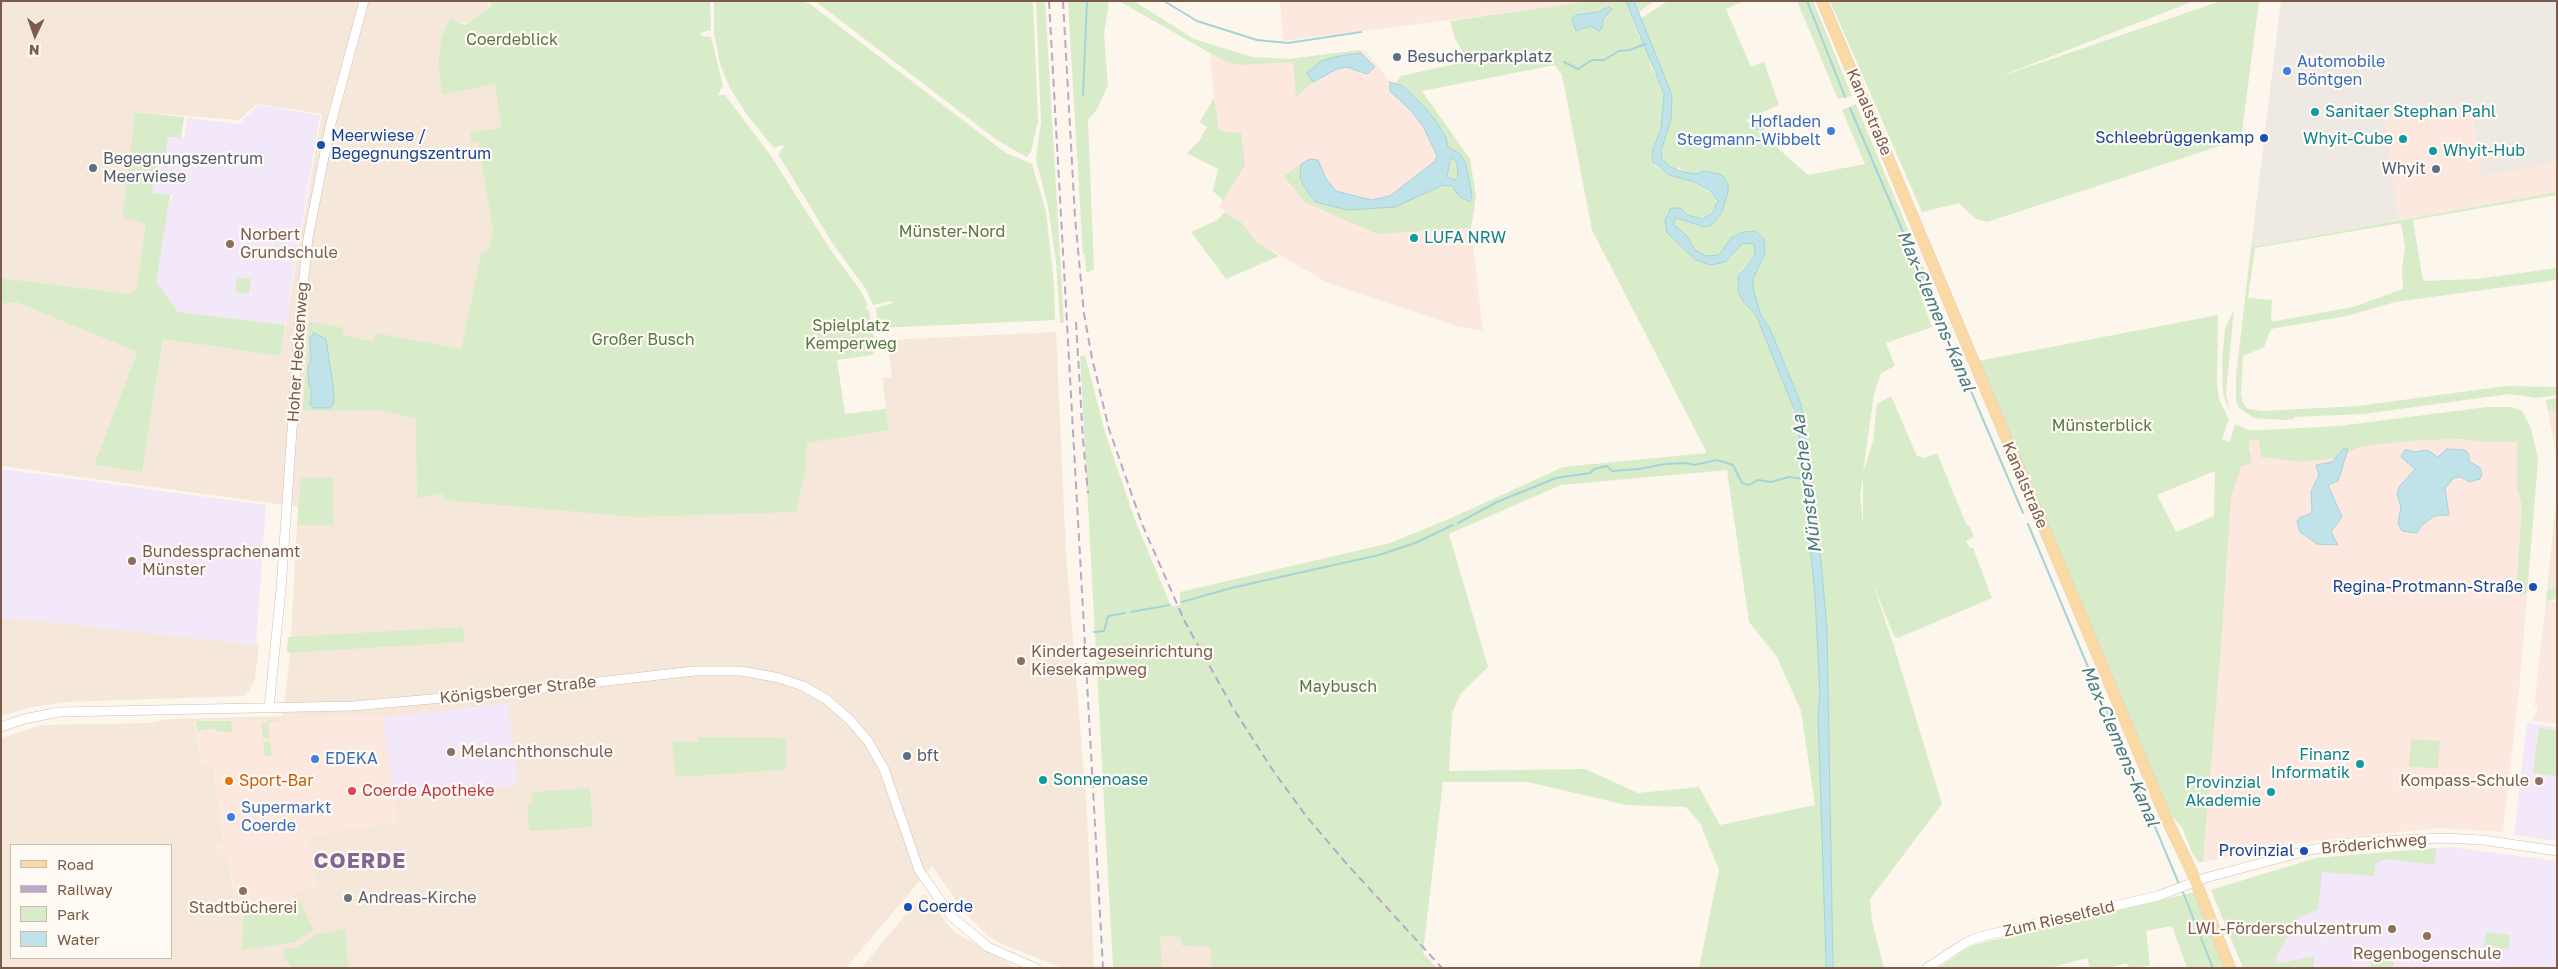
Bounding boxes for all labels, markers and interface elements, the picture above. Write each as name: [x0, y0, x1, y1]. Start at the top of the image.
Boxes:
north arrow: [10, 10, 60, 60]
park label: Coerdeblick: [466, 30, 558, 50]
text: N: [28, 42, 40, 59]
place label: Besucherparkplatz: [1407, 47, 1552, 67]
marker: Besucherparkplatz: [1391, 51, 1403, 63]
place label: Automobile Böntgen: [2297, 52, 2385, 90]
marker: Automobile Böntgen: [2281, 65, 2293, 77]
street label: Kanalstraße: [1842, 66, 1896, 158]
place label: Sanitaer Stephan Pahl: [2325, 102, 2496, 122]
marker: Sanitaer Stephan Pahl: [2309, 106, 2321, 118]
place label: Hofladen Stegmann-Wibbelt: [1677, 112, 1821, 150]
marker: Hofladen Stegmann-Wibbelt: [1825, 125, 1837, 137]
place label: Meerwiese / Begegnungszentrum: [331, 126, 491, 164]
place label: Schleebrüggenkamp: [2095, 128, 2254, 148]
place label: Whyit-Cube: [2303, 129, 2393, 149]
marker: Schleebrüggenkamp: [2258, 132, 2270, 144]
marker: Whyit-Cube: [2397, 133, 2409, 145]
marker: Meerwiese / Begegnungszentrum: [315, 139, 327, 151]
place label: Whyit-Hub: [2443, 141, 2525, 161]
marker: Whyit-Hub: [2427, 145, 2439, 157]
place label: Begegnungszentrum Meerwiese: [103, 149, 263, 187]
place label: Whyit: [2381, 159, 2426, 179]
marker: Begegnungszentrum Meerwiese: [87, 162, 99, 174]
marker: Whyit: [2430, 163, 2442, 175]
park label: Münster-Nord: [899, 222, 1005, 242]
place label: Norbert Grundschule: [240, 225, 338, 263]
water label: Max-Clemens-Kanal: [1892, 227, 1980, 395]
place label: LUFA NRW: [1424, 228, 1506, 248]
marker: LUFA NRW: [1408, 232, 1420, 244]
marker: Norbert Grundschule: [224, 238, 236, 250]
street label: Hoher Heckenweg: [284, 281, 312, 423]
park label: Spielplatz Kemperweg: [805, 316, 897, 354]
park label: Großer Busch: [591, 330, 695, 350]
water label: Münstersche Aa: [1788, 414, 1826, 554]
park label: Münsterblick: [2052, 416, 2152, 436]
street label: Kanalstraße: [1998, 439, 2052, 531]
place label: Bundessprachenamt Münster: [142, 542, 300, 580]
marker: Bundessprachenamt Münster: [126, 555, 138, 567]
place label: Regina-Protmann-Straße: [2332, 577, 2523, 597]
marker: Regina-Protmann-Straße: [2527, 581, 2539, 593]
place label: Kindertageseinrichtung Kiesekampweg: [1031, 642, 1213, 680]
marker: Kindertageseinrichtung Kiesekampweg: [1015, 655, 1027, 667]
water label: Max-Clemens-Kanal: [2076, 662, 2164, 830]
street label: Königsberger Straße: [439, 672, 597, 708]
park label: Maybusch: [1299, 677, 1377, 697]
place label: Melanchthonschule: [461, 742, 613, 762]
place label: Finanz Informatik: [2271, 745, 2350, 783]
marker: Melanchthonschule: [445, 746, 457, 758]
place label: bft: [917, 746, 939, 766]
place label: EDEKA: [325, 749, 378, 769]
marker: bft: [901, 750, 913, 762]
marker: EDEKA: [309, 753, 321, 765]
marker: Finanz Informatik: [2354, 758, 2366, 770]
place label: Sonnenoase: [1053, 770, 1148, 790]
place label: Sport-Bar: [239, 771, 313, 791]
place label: Kompass-Schule: [2400, 771, 2529, 791]
place label: Provinzial Akademie: [2185, 773, 2261, 811]
marker: Sonnenoase: [1037, 774, 1049, 786]
marker: Sport-Bar: [223, 775, 235, 787]
marker: Kompass-Schule: [2533, 775, 2545, 787]
place label: Coerde Apotheke: [362, 781, 495, 801]
marker: Coerde Apotheke: [346, 785, 358, 797]
marker: Provinzial Akademie: [2265, 786, 2277, 798]
place label: Supermarkt Coerde: [241, 798, 331, 836]
marker: Supermarkt Coerde: [225, 811, 237, 823]
street label: Bröderichweg: [2320, 830, 2428, 858]
place label: Provinzial: [2218, 841, 2294, 861]
legend: [10, 844, 172, 959]
marker: Provinzial: [2298, 845, 2310, 857]
district label: COERDE: [313, 848, 407, 874]
text: Road: [57, 855, 94, 873]
text: Railway: [57, 880, 113, 898]
marker: Stadtbücherei: [237, 885, 249, 897]
place label: Andreas-Kirche: [358, 888, 477, 908]
marker: Andreas-Kirche: [342, 892, 354, 904]
place label: Coerde: [918, 897, 973, 917]
street label: Zum Rieselfeld: [2001, 897, 2117, 941]
place label: Stadtbücherei: [189, 898, 297, 918]
marker: Coerde: [902, 901, 914, 913]
text: Park: [57, 905, 89, 923]
place label: LWL-Förderschulzentrum: [2187, 919, 2382, 939]
marker: LWL-Förderschulzentrum: [2386, 923, 2398, 935]
text: Water: [57, 930, 100, 948]
marker: Regenbogenschule: [2421, 930, 2433, 942]
place label: Regenbogenschule: [2353, 944, 2501, 964]

